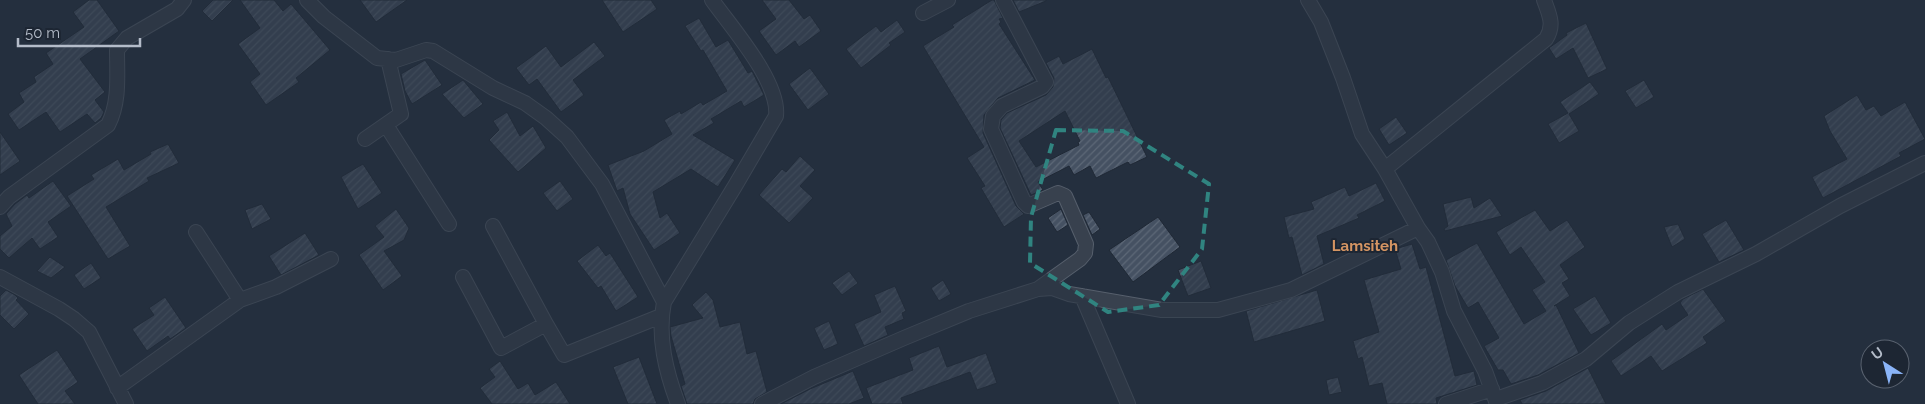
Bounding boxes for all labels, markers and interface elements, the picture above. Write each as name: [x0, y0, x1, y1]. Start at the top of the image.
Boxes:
scale bar: [18, 15, 140, 47]
text: 50 m: [25, 24, 60, 42]
district label: Lamsiteh: [1332, 237, 1398, 255]
north arrow: [1860, 339, 1910, 389]
text: U: [1868, 344, 1886, 363]

